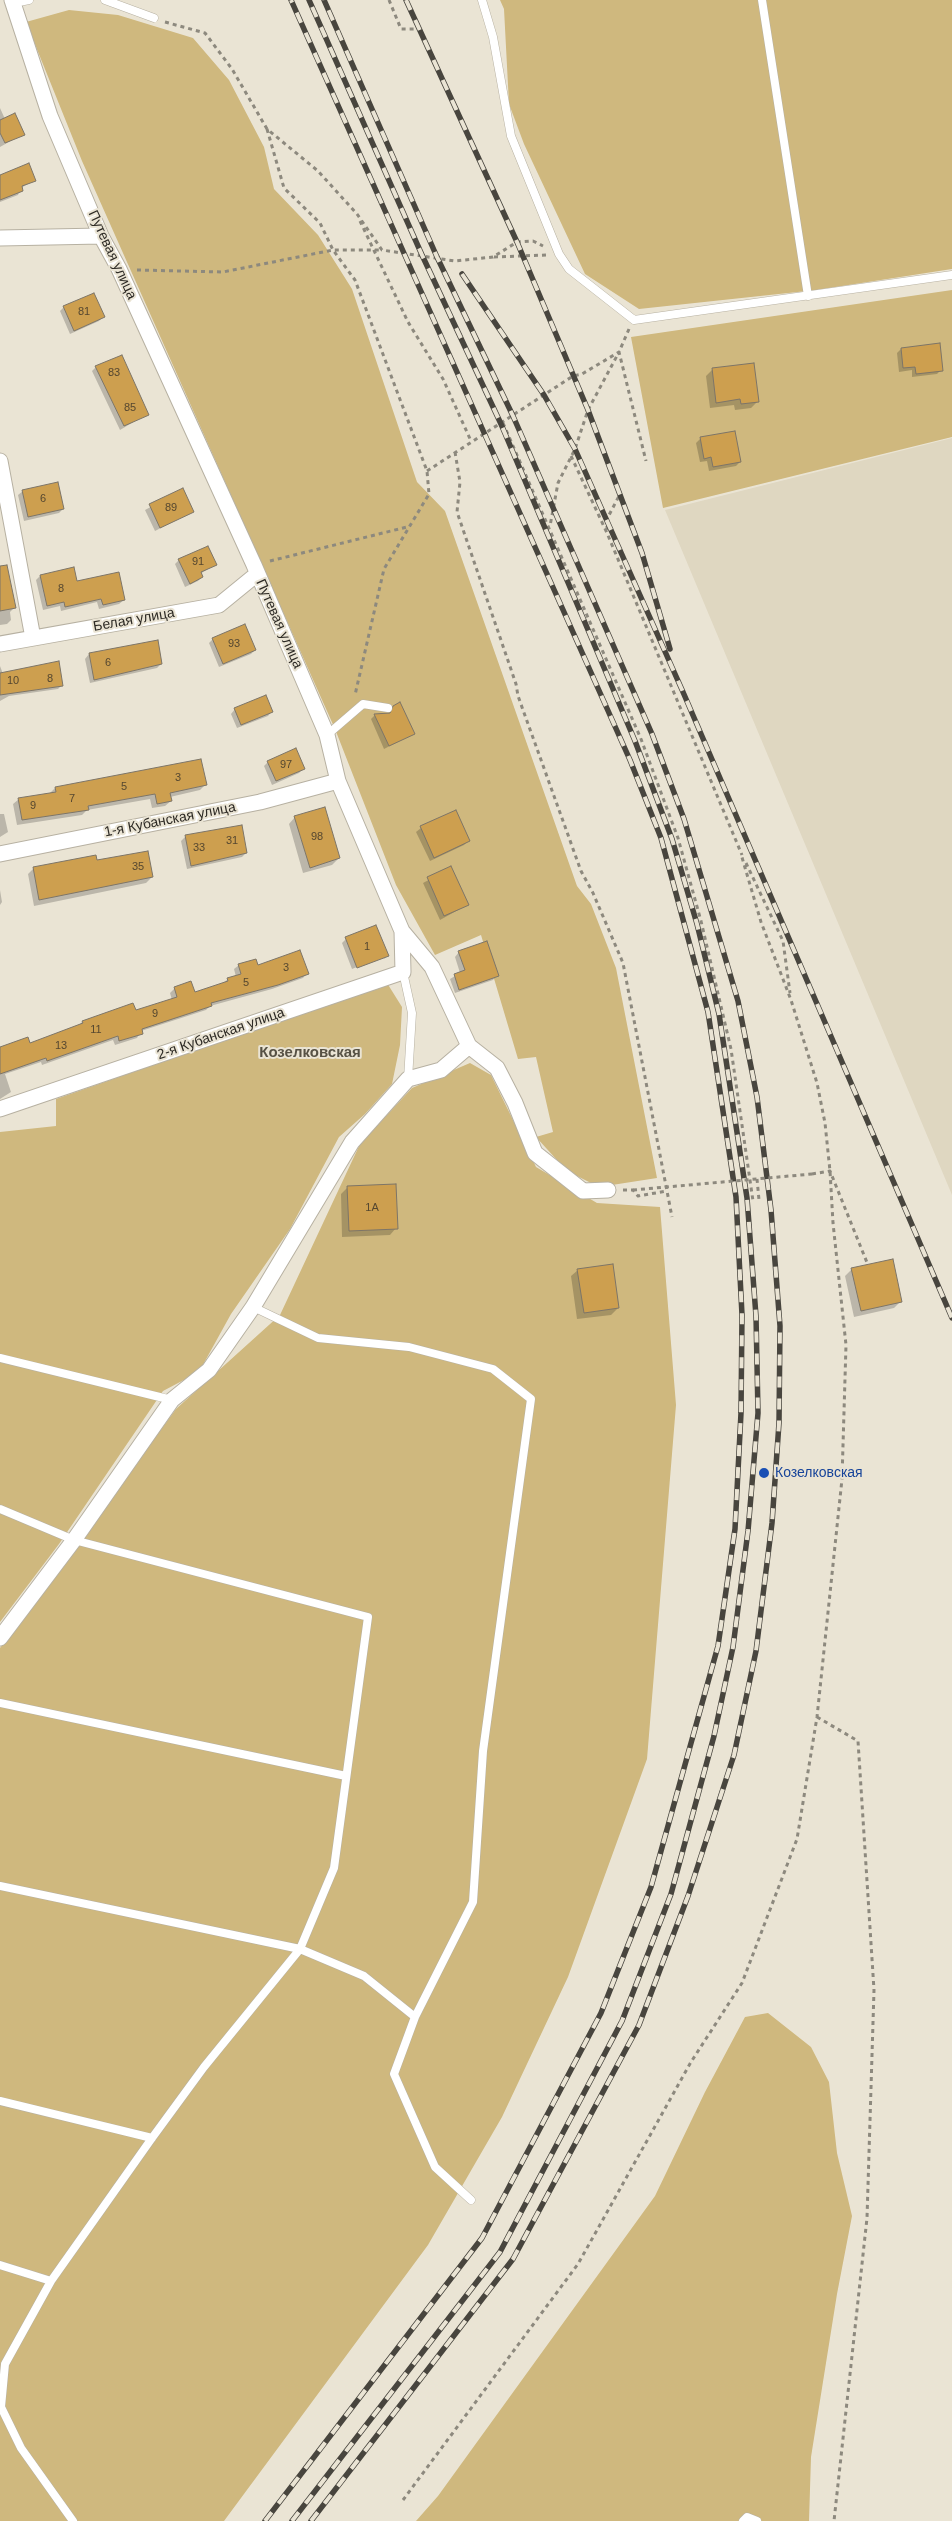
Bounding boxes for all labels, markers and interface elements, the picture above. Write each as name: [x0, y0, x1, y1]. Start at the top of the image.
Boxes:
street label: Путевая улица: [84, 208, 140, 302]
house number: 81: [78, 305, 90, 319]
house number: 83: [108, 366, 120, 380]
house number: 85: [124, 401, 136, 415]
house number: 6: [40, 492, 46, 506]
house number: 89: [165, 501, 177, 515]
house number: 91: [192, 555, 204, 569]
street label: Путевая улица: [252, 577, 306, 671]
house number: 8: [58, 582, 64, 596]
street label: Белая улица: [92, 605, 176, 635]
house number: 93: [228, 637, 240, 651]
house number: 6: [105, 656, 111, 670]
house number: 8: [47, 672, 53, 686]
house number: 10: [7, 674, 19, 688]
house number: 97: [280, 758, 292, 772]
house number: 3: [175, 771, 181, 785]
house number: 5: [121, 780, 127, 794]
house number: 7: [69, 792, 75, 806]
house number: 9: [30, 799, 36, 813]
street label: 1-я Кубанская улица: [103, 799, 237, 841]
house number: 98: [311, 830, 323, 844]
house number: 31: [226, 834, 238, 848]
house number: 33: [193, 841, 205, 855]
house number: 35: [132, 860, 144, 874]
house number: 1: [364, 940, 370, 954]
house number: 3: [283, 961, 289, 975]
house number: 5: [243, 976, 249, 990]
street label: 2-я Кубанская улица: [155, 1004, 287, 1064]
house number: 9: [152, 1007, 158, 1021]
house number: 11: [90, 1023, 102, 1037]
house number: 13: [55, 1039, 67, 1053]
district label: Козелковская: [259, 1044, 361, 1062]
house number: 1А: [365, 1201, 379, 1215]
place label: Козелковская: [775, 1465, 863, 1481]
marker: Козелковская: [757, 1466, 771, 1480]

